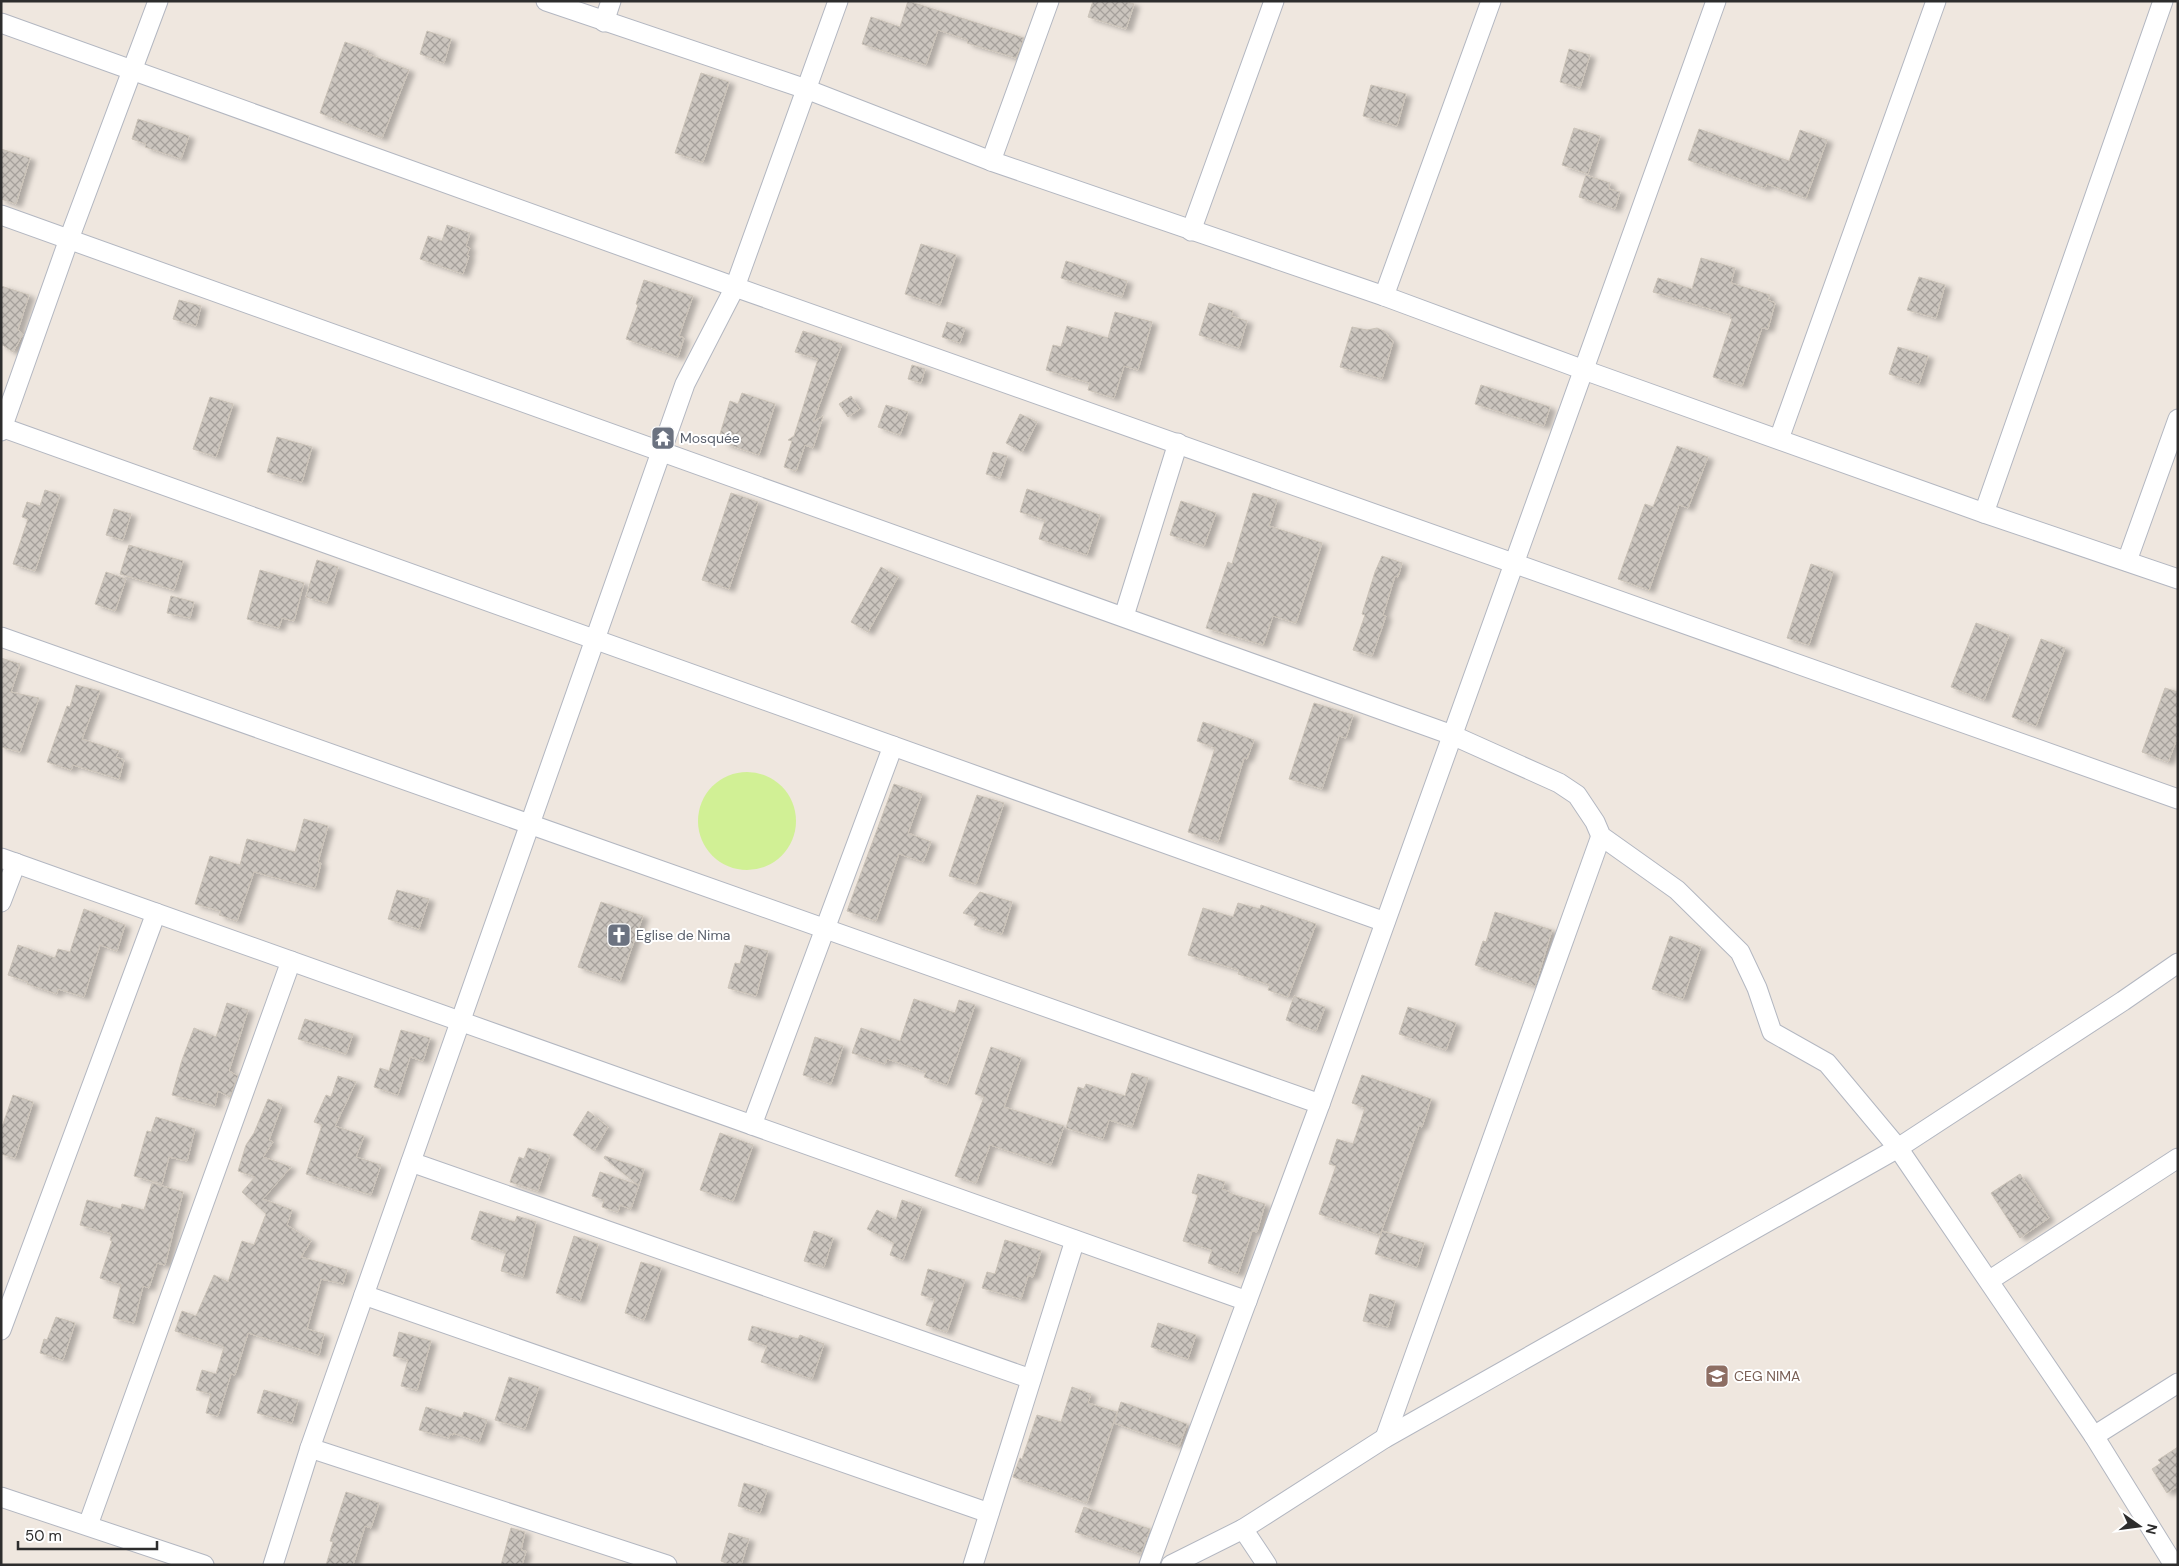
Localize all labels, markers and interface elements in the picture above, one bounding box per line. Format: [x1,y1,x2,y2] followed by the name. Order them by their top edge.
[650,425,676,451] temple icon: Mosquée
[680,429,740,447] place label: Mosquée
[606,922,632,948] church icon: Eglise de Nima
[636,926,731,944] place label: Eglise de Nima
[1704,1363,1730,1389] school or university icon: CEG NIMA
[1734,1367,1800,1385] place label: CEG NIMA
[2114,1501,2164,1551] north arrow
[18,1518,156,1550] scale bar
[2142,1522,2162,1536] text: N
[25,1526,62,1546] text: 50 m

